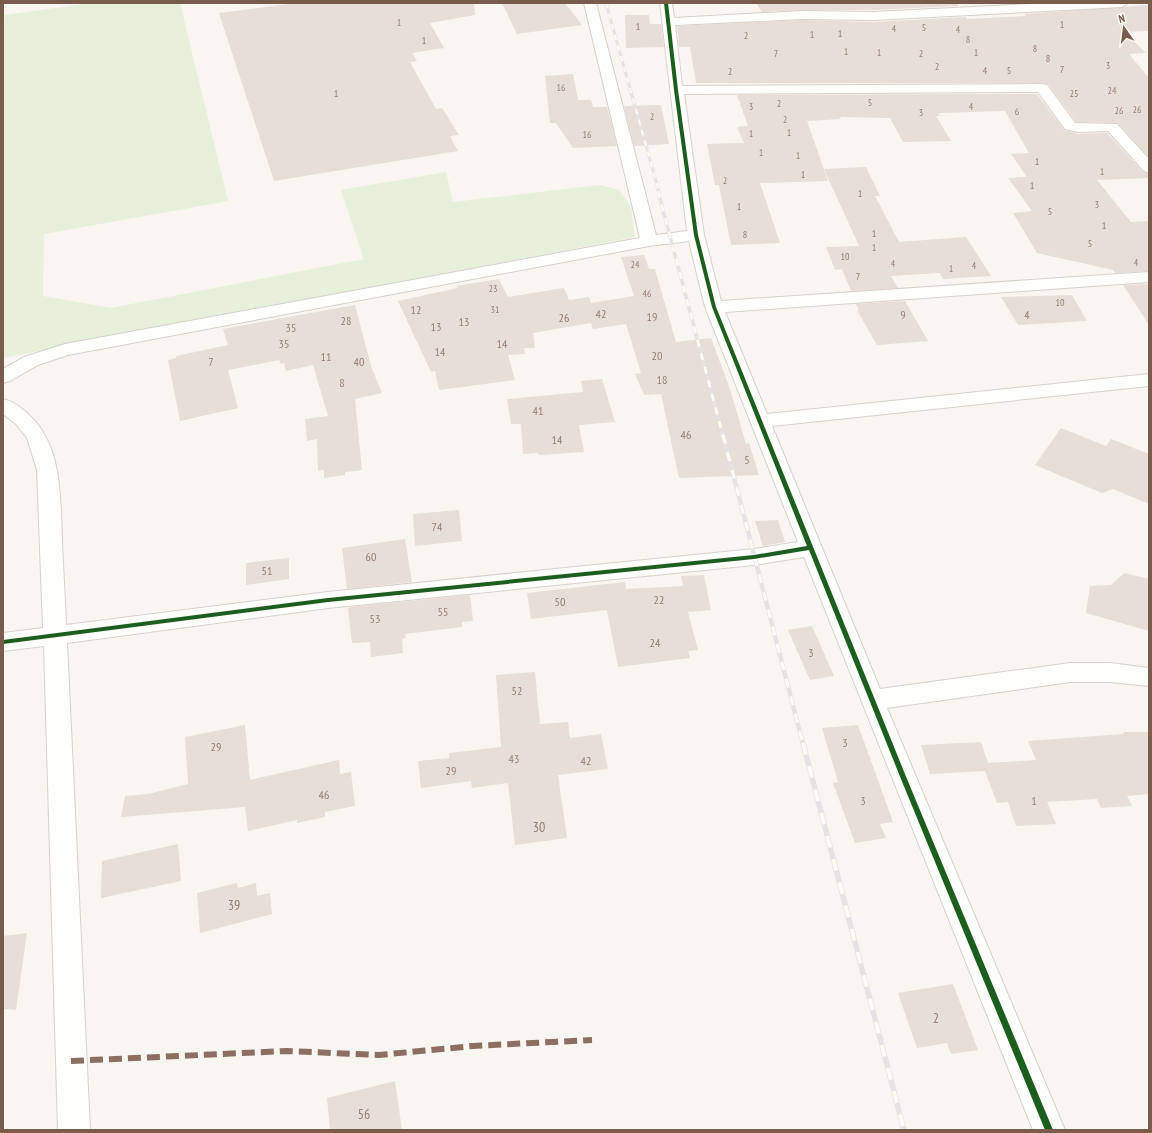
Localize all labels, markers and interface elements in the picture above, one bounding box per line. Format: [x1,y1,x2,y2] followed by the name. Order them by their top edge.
[1104,8,1144,48] north arrow
[1117,11,1126,26] text: N
[397,16,401,29] house number: 1
[1060,18,1064,31] house number: 1
[636,20,640,33] house number: 1
[922,21,926,34] house number: 5
[892,22,897,35] house number: 4
[956,23,961,36] house number: 4
[838,27,842,40] house number: 1
[810,28,814,41] house number: 1
[744,29,748,42] house number: 2
[966,33,970,46] house number: 8
[422,34,426,47] house number: 1
[1033,42,1037,55] house number: 8
[844,45,848,58] house number: 1
[877,46,881,59] house number: 1
[974,46,978,59] house number: 1
[774,47,778,60] house number: 7
[919,47,923,60] house number: 2
[1046,52,1050,65] house number: 8
[1106,59,1110,72] house number: 3
[935,60,939,73] house number: 2
[1060,63,1064,76] house number: 7
[983,64,988,77] house number: 4
[1007,64,1011,77] house number: 5
[728,65,732,78] house number: 2
[557,81,566,94] house number: 16
[1108,84,1117,97] house number: 24
[334,87,338,100] house number: 1
[1070,87,1079,100] house number: 25
[868,96,872,109] house number: 5
[777,97,781,110] house number: 2
[749,100,753,113] house number: 3
[969,100,974,113] house number: 4
[1133,103,1142,116] house number: 26
[1115,104,1124,117] house number: 26
[1015,105,1020,118] house number: 6
[919,106,923,119] house number: 3
[650,110,654,123] house number: 2
[783,113,787,126] house number: 2
[787,126,791,139] house number: 1
[749,127,753,140] house number: 1
[583,128,592,141] house number: 16
[759,146,763,159] house number: 1
[796,149,800,162] house number: 1
[1035,155,1039,168] house number: 1
[1100,165,1104,178] house number: 1
[801,168,805,181] house number: 1
[723,174,727,187] house number: 2
[1030,179,1034,192] house number: 1
[858,187,862,200] house number: 1
[1095,198,1099,211] house number: 3
[737,200,741,213] house number: 1
[1048,205,1052,218] house number: 5
[1102,219,1106,232] house number: 1
[872,227,876,240] house number: 1
[743,228,747,241] house number: 8
[1088,237,1092,250] house number: 5
[872,241,876,254] house number: 1
[841,250,850,263] house number: 10
[1134,256,1139,269] house number: 4
[891,257,896,270] house number: 4
[631,258,640,271] house number: 24
[972,259,977,272] house number: 4
[949,262,953,275] house number: 1
[856,270,860,283] house number: 7
[489,282,498,295] house number: 23
[643,287,652,300] house number: 46
[1056,296,1065,309] house number: 10
[411,302,421,317] house number: 12
[491,303,500,316] house number: 31
[596,306,606,321] house number: 42
[900,307,906,322] house number: 9
[1024,307,1030,322] house number: 4
[647,309,657,324] house number: 19
[559,310,569,325] house number: 26
[341,313,351,328] house number: 28
[459,314,469,329] house number: 13
[431,319,441,334] house number: 13
[286,320,296,335] house number: 35
[279,336,289,351] house number: 35
[497,336,508,351] house number: 14
[435,344,446,359] house number: 14
[652,348,662,363] house number: 20
[321,349,331,364] house number: 11
[208,354,214,369] house number: 7
[354,354,364,369] house number: 40
[657,372,667,387] house number: 18
[339,375,345,390] house number: 8
[533,403,543,418] house number: 41
[681,427,691,442] house number: 46
[552,432,563,447] house number: 14
[744,452,750,467] house number: 5
[432,519,443,534] house number: 74
[366,549,376,564] house number: 60
[262,563,272,578] house number: 51
[654,592,664,607] house number: 22
[555,594,565,609] house number: 50
[438,604,448,619] house number: 55
[370,611,380,626] house number: 53
[650,635,661,650] house number: 24
[808,645,814,660] house number: 3
[512,683,522,698] house number: 52
[842,735,848,750] house number: 3
[211,739,221,754] house number: 29
[509,751,519,766] house number: 43
[581,753,591,768] house number: 42
[446,763,456,778] house number: 29
[319,787,329,802] house number: 46
[860,793,866,808] house number: 3
[1031,793,1037,808] house number: 1
[533,818,545,836] house number: 30
[228,896,240,914] house number: 39
[933,1009,939,1027] house number: 2
[358,1105,370,1123] house number: 56

